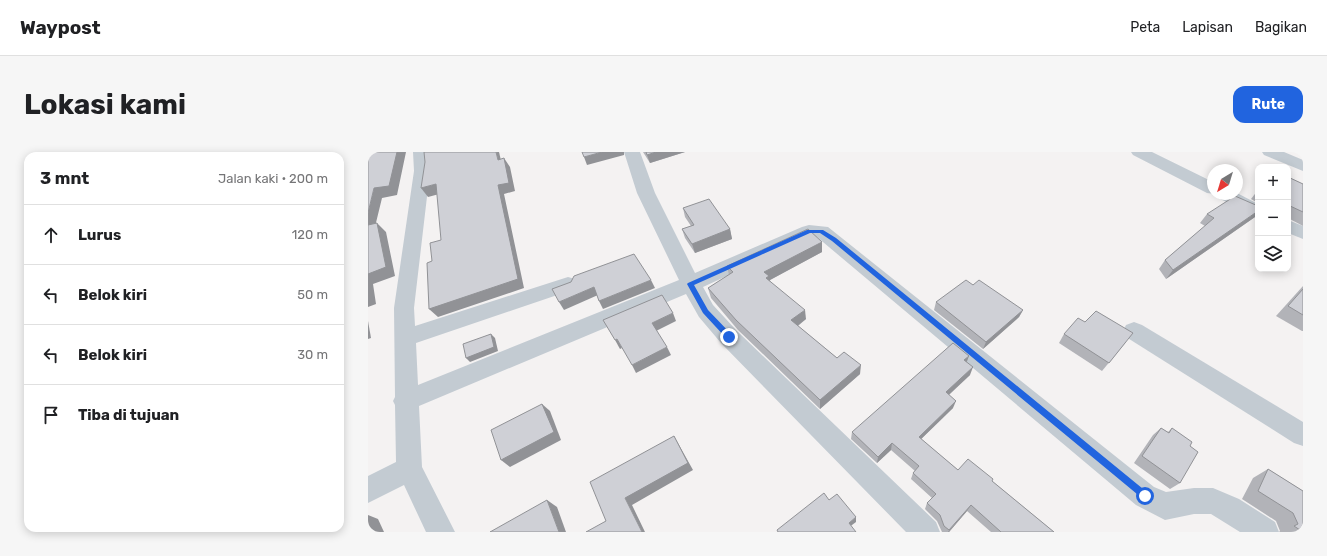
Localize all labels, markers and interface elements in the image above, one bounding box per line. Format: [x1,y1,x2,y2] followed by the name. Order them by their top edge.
[20,16,101,39] text: Waypost
[1130,19,1160,36] text: Peta
[1182,19,1233,36] text: Lapisan
[1255,19,1307,36] text: Bagikan
[1233,86,1303,123] button: Rute
[24,88,186,121] text: Lokasi kami
[1207,164,1243,200] north arrow
[1255,164,1291,272] map controls
[1255,164,1291,200] button: +
[40,168,89,188] text: 3 mnt
[218,171,328,186] text: Jalan kaki · 200 m
[1255,200,1291,236] button: −
[40,224,62,246] icon: ahead
[78,226,121,244] text: Lurus
[292,227,328,242] text: 120 m
[1255,236,1291,272] button: layers
[40,284,62,306] icon: left
[78,286,147,304] text: Belok kiri
[297,287,328,302] text: 50 m
[720,328,738,346] route end
[40,344,62,366] icon: left
[78,346,147,364] text: Belok kiri
[297,347,328,362] text: 30 m
[40,404,62,426] icon: arrive
[78,406,179,424] text: Tiba di tujuan
[1136,487,1154,505] route start

